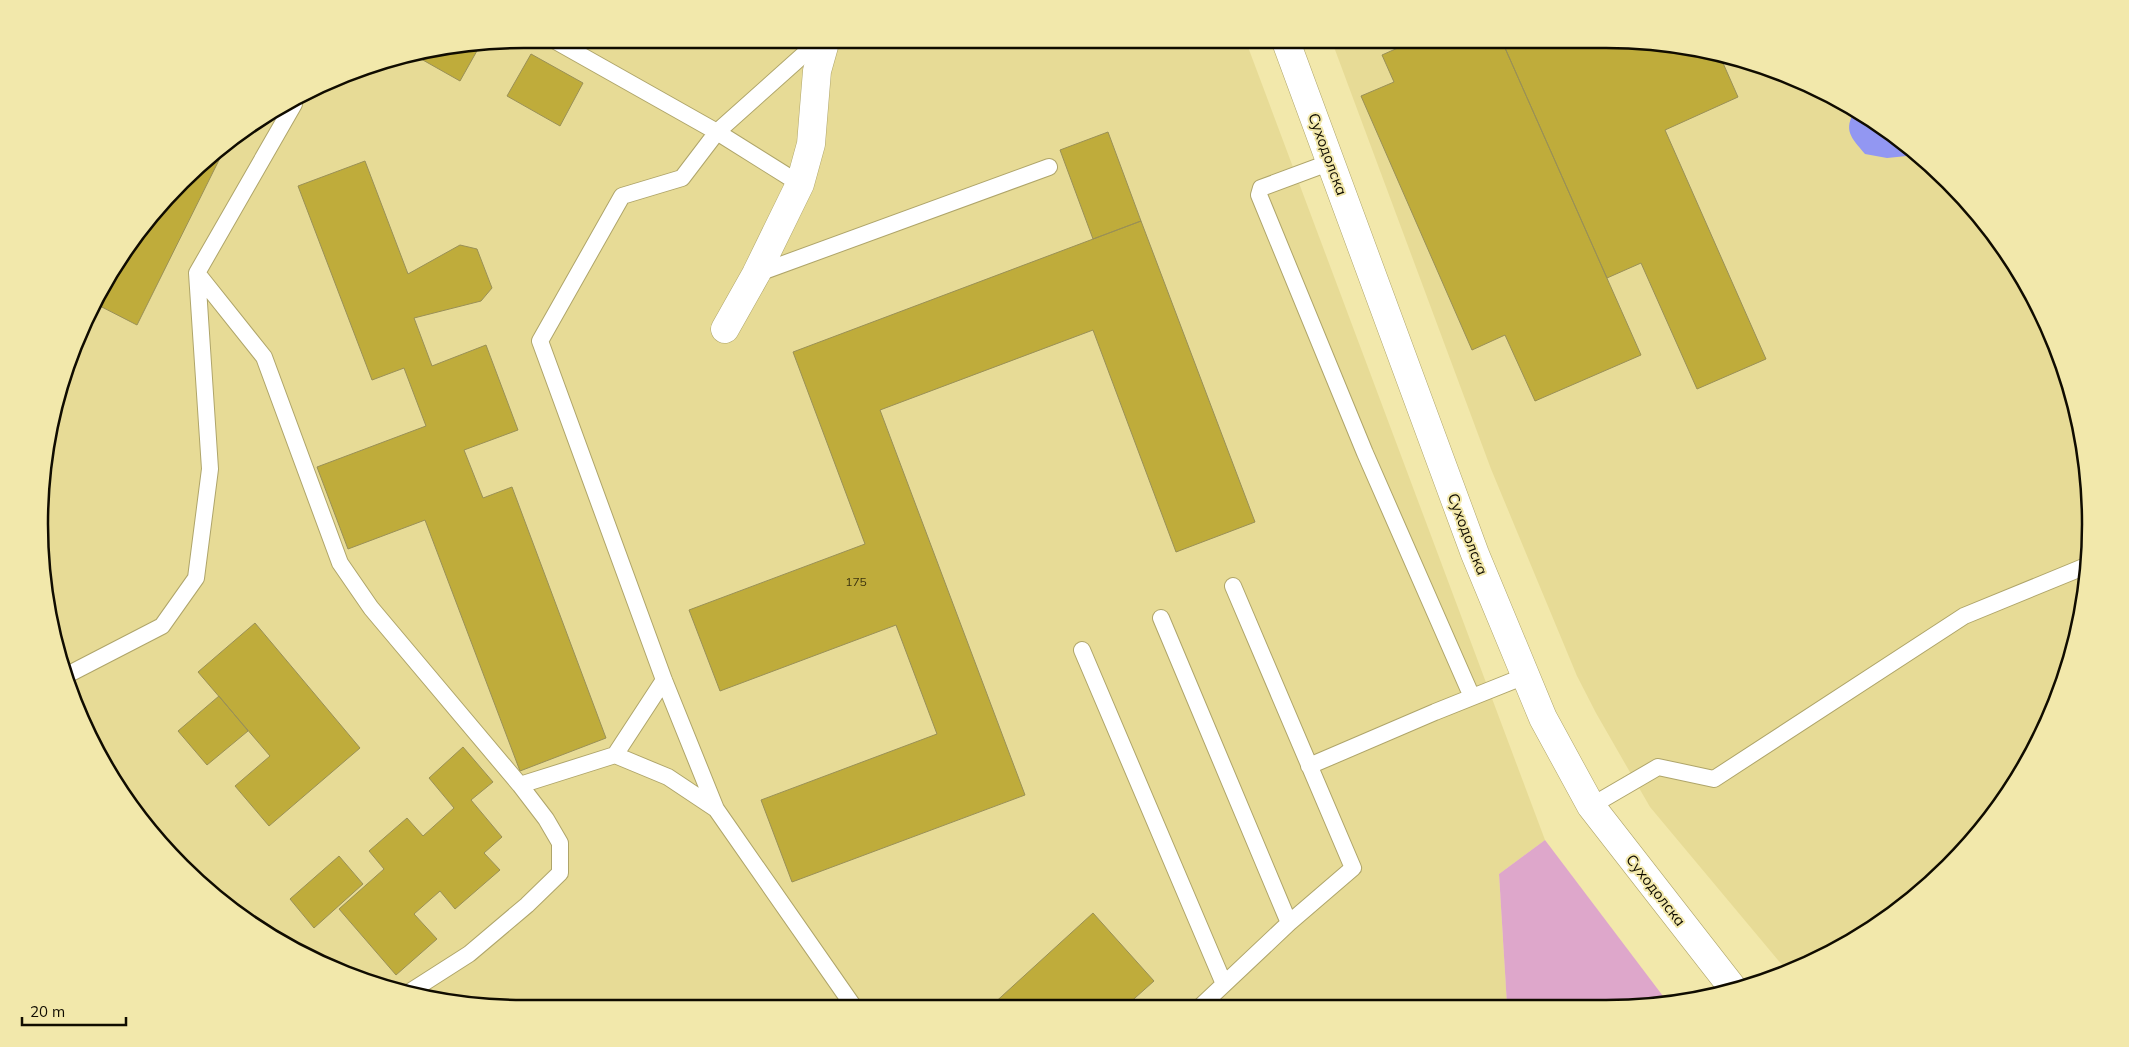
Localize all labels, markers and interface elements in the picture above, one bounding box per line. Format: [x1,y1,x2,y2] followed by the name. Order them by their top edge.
[1304,110,1352,198] street label: Суходолска
[1444,490,1492,578] street label: Суходолска
[845,574,867,589] house number: 175
[1622,850,1690,930] street label: Суходолска
[22,994,126,1026] scale bar
[30,1002,65,1021] text: 20 m

